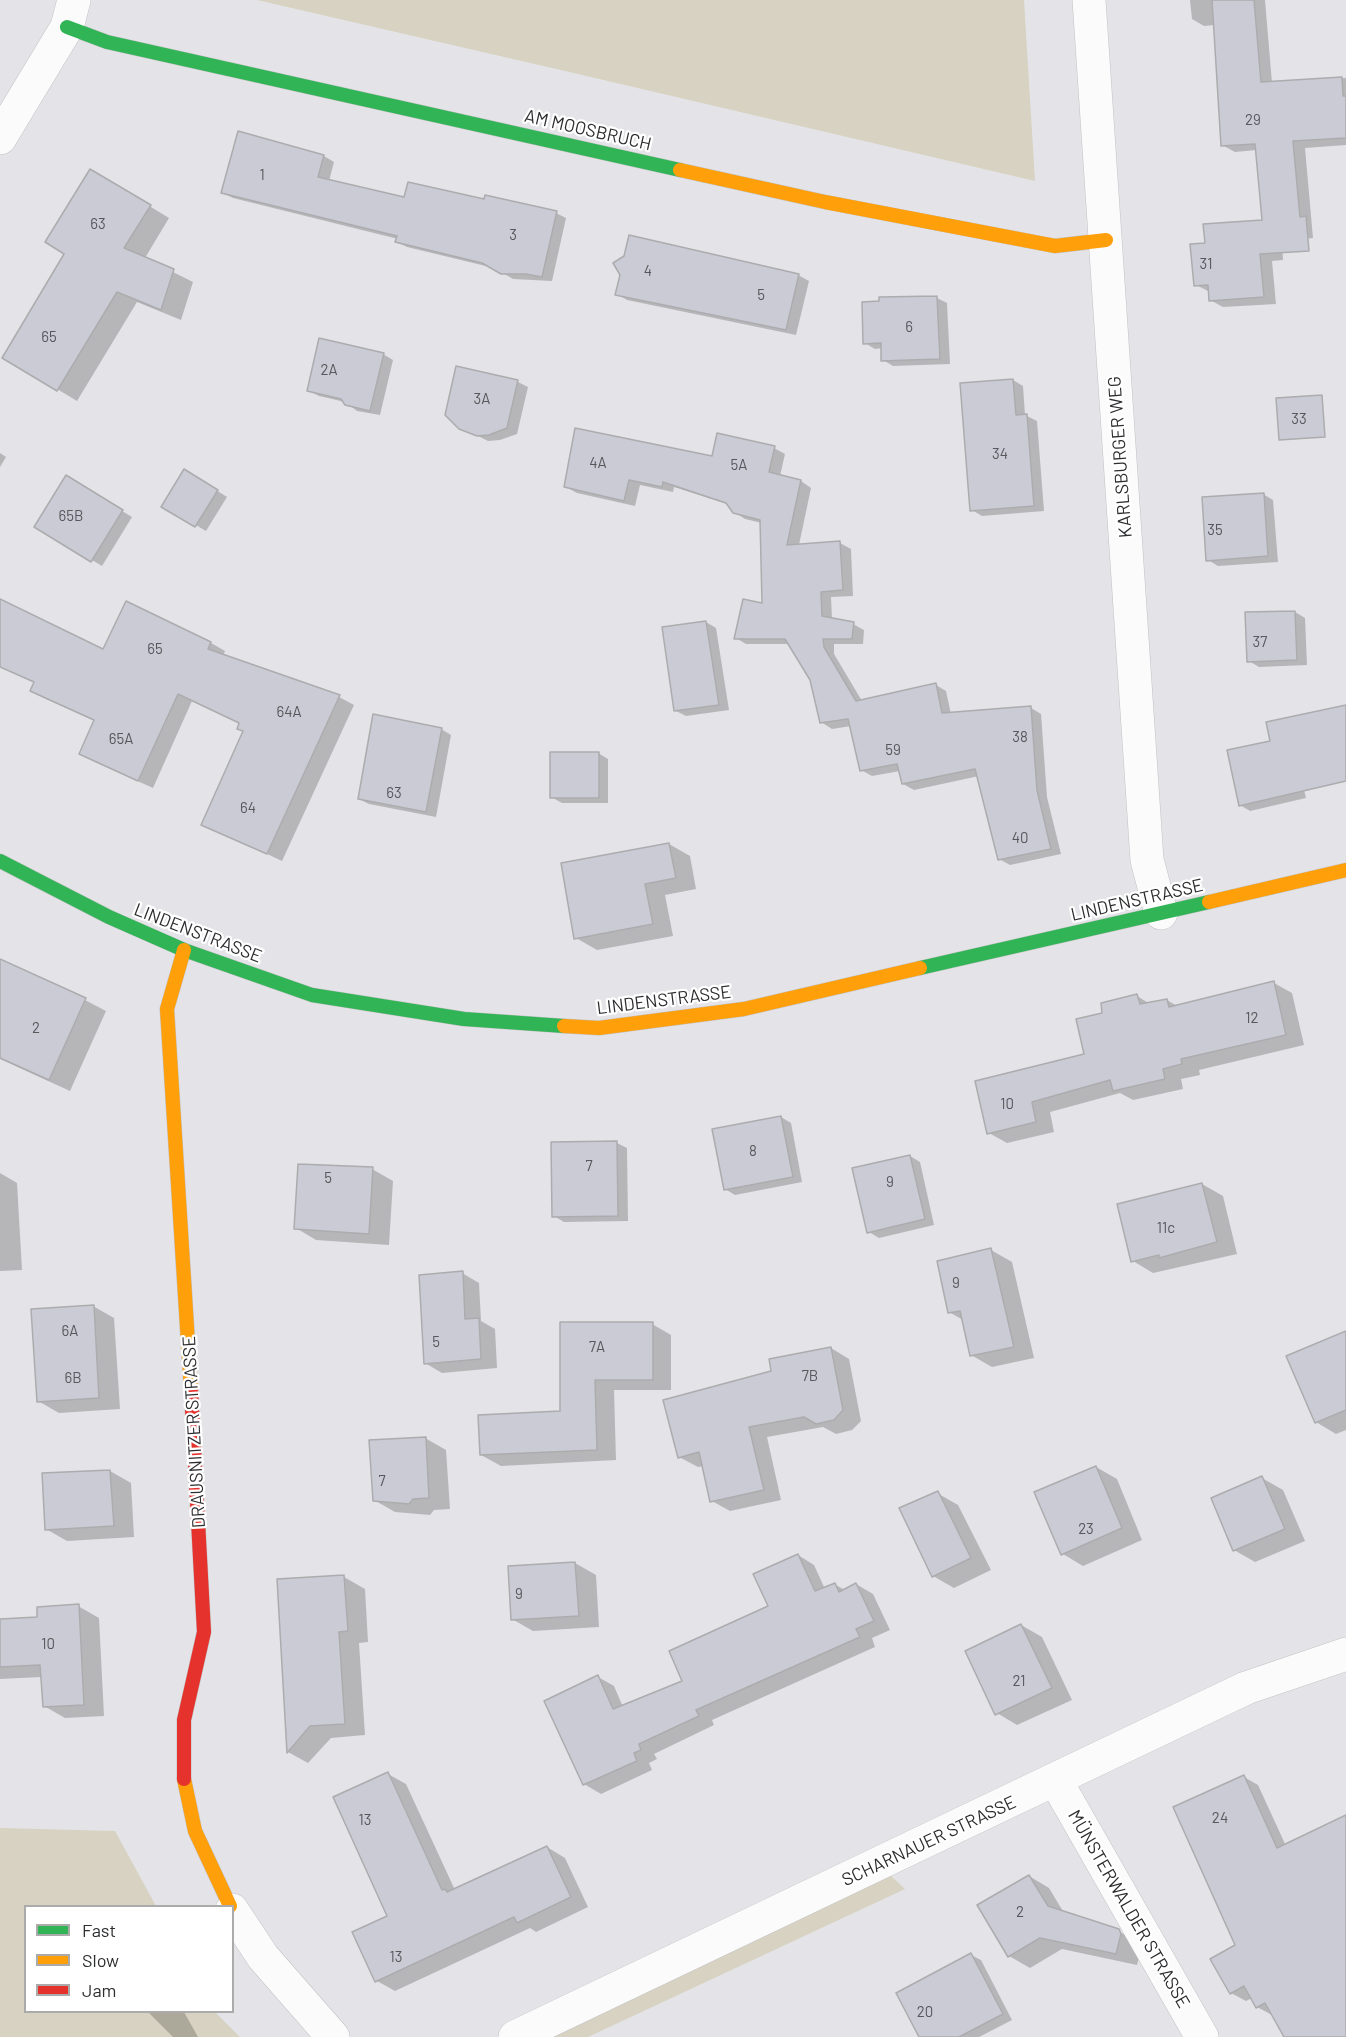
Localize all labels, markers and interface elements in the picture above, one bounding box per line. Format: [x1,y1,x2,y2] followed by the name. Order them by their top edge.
[522,105,654,155] street label: AM MOOSBRUCH
[1245,111,1261,129] house number: 29
[259,166,265,184] house number: 1
[90,215,106,233] house number: 63
[509,226,517,244] house number: 3
[1200,255,1212,273] house number: 31
[644,262,652,280] house number: 4
[757,286,765,304] house number: 5
[905,318,913,336] house number: 6
[41,328,57,346] house number: 65
[320,361,338,379] house number: 2A
[1104,375,1136,539] street label: KARLSBURGER WEG
[474,390,490,408] house number: 3A
[1291,410,1307,428] house number: 33
[992,445,1008,463] house number: 34
[589,454,607,472] house number: 4A
[731,456,747,474] house number: 5A
[59,507,83,525] house number: 65B
[1207,521,1223,539] house number: 35
[1253,633,1267,651] house number: 37
[147,640,163,658] house number: 65
[276,703,302,721] house number: 64A
[1012,728,1028,746] house number: 38
[109,730,133,748] house number: 65A
[885,741,901,759] house number: 59
[386,784,402,802] house number: 63
[240,799,256,817] house number: 64
[1012,829,1028,847] house number: 40
[1069,874,1205,926] street label: LINDENSTRASSE
[131,899,265,967] street label: LINDENSTRASSE
[596,981,732,1019] street label: LINDENSTRASSE
[1245,1009,1259,1027] house number: 12
[32,1019,40,1037] house number: 2
[1000,1095,1014,1113] house number: 10
[749,1142,757,1160] house number: 8
[585,1157,593,1175] house number: 7
[324,1169,332,1187] house number: 5
[886,1173,894,1191] house number: 9
[1157,1219,1175,1237] house number: 11c
[952,1274,960,1292] house number: 9
[62,1322,78,1340] house number: 6A
[432,1333,440,1351] house number: 5
[178,1335,210,1529] street label: DRAUSNITZER STRASSE
[589,1338,605,1356] house number: 7A
[802,1367,818,1385] house number: 7B
[64,1369,82,1387] house number: 6B
[378,1472,386,1490] house number: 7
[1078,1520,1094,1538] house number: 23
[515,1585,523,1603] house number: 9
[41,1635,55,1653] house number: 10
[1012,1672,1026,1690] house number: 21
[838,1791,1020,1891] street label: SCHARNAUER STRASSE
[1063,1806,1195,2012] street label: MÜNSTERWALDER STRASSE
[1212,1809,1228,1827] house number: 24
[359,1811,371,1829] house number: 13
[1016,1903,1024,1921] house number: 2
[24,1905,234,2013] legend
[82,1919,116,1941] text: Fast
[390,1948,402,1966] house number: 13
[82,1949,119,1971] text: Slow
[82,1979,116,2001] text: Jam
[917,2003,933,2021] house number: 20

